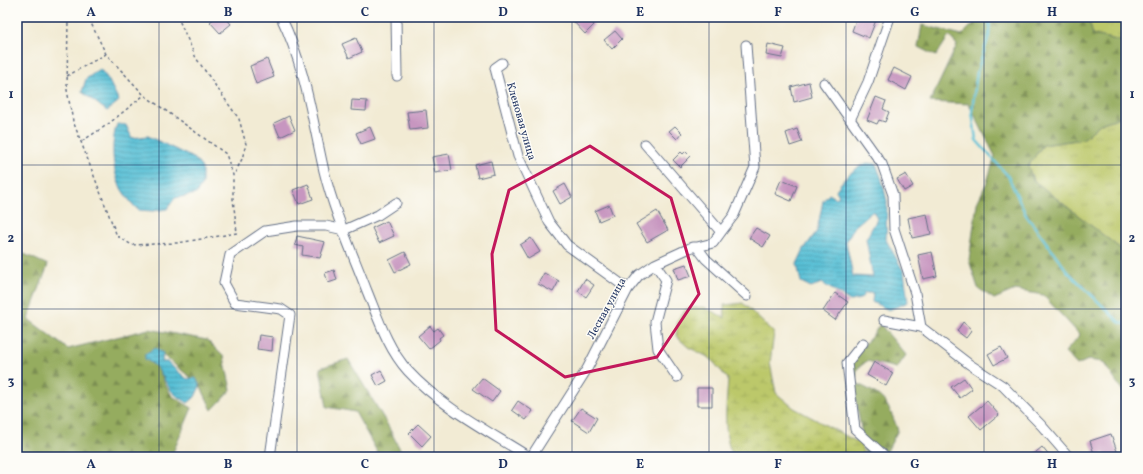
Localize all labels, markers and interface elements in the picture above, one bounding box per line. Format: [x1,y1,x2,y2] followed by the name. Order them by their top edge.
[86,4,96,22] text: A
[224,4,233,22] text: B
[361,4,369,22] text: C
[498,4,508,22] text: D
[636,4,644,22] text: E
[774,4,782,22] text: F
[910,4,920,22] text: G
[1047,4,1057,22] text: H
[502,81,539,163] street label: Кленовая улица
[8,86,14,104] text: 1
[1129,86,1135,104] text: 1
[8,230,15,248] text: 2
[1129,230,1136,248] text: 2
[584,275,631,342] street label: Лесная улица
[8,373,15,391] text: 3
[1129,373,1136,391] text: 3
[86,456,96,474] text: A
[224,456,233,474] text: B
[361,456,369,474] text: C
[498,456,508,474] text: D
[636,456,644,474] text: E
[774,456,782,474] text: F
[910,456,920,474] text: G
[1047,456,1057,474] text: H

